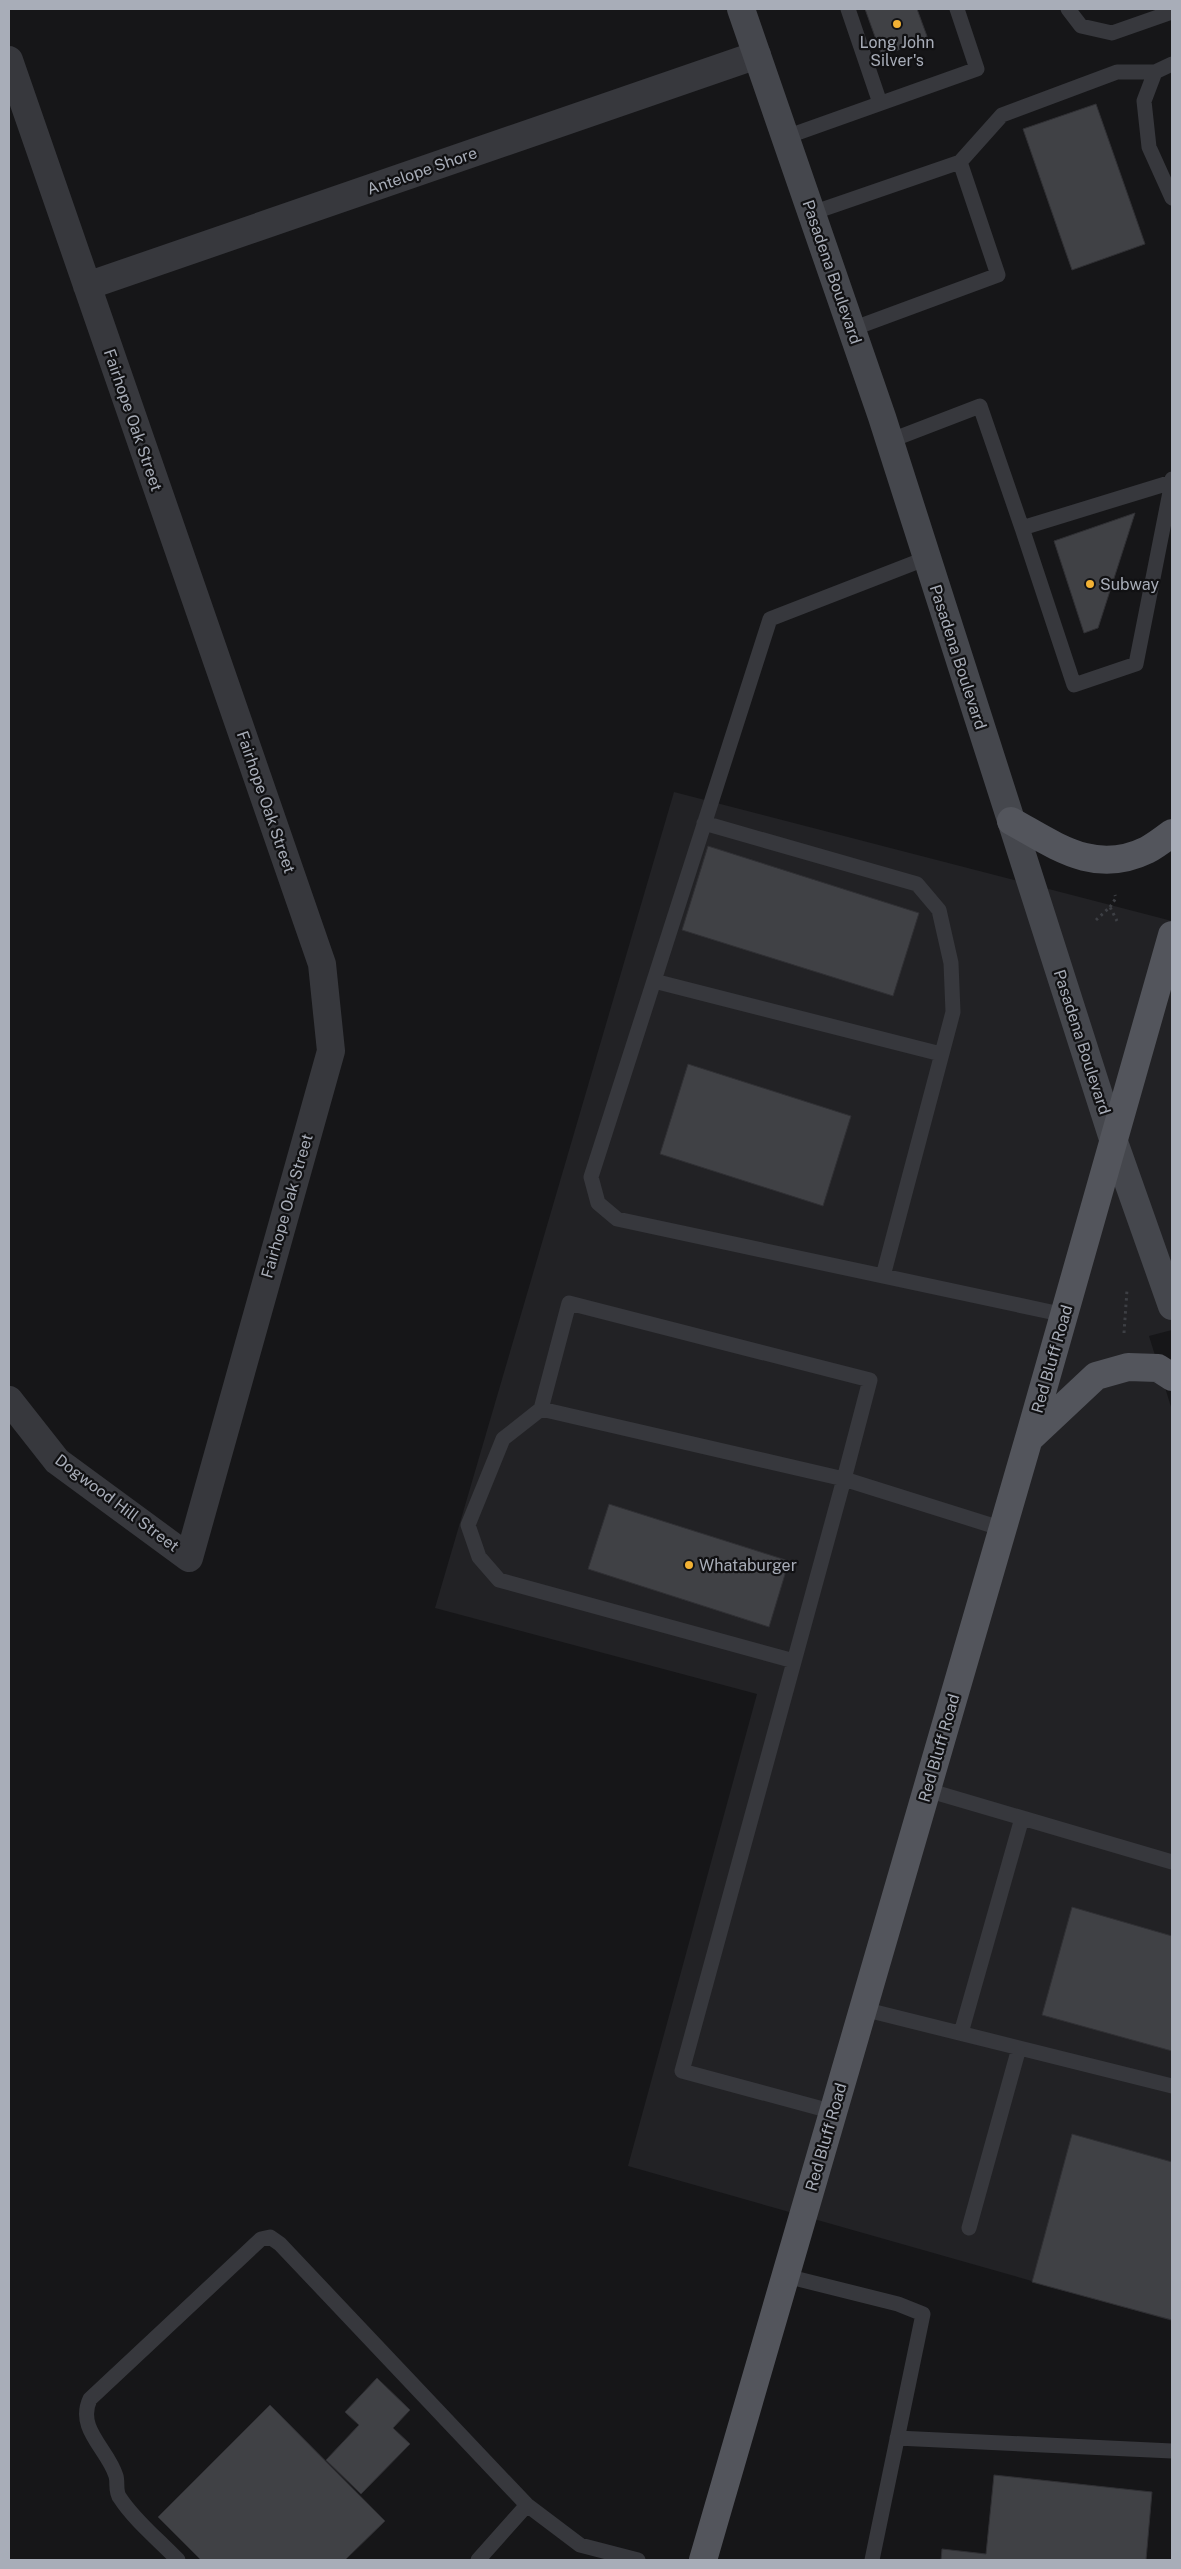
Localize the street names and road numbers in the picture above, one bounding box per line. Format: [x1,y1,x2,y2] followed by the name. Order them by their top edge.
[364,143,480,199] street label: Antelope Shore
[798,197,866,347] street label: Pasadena Boulevard
[100,346,166,494] street label: Fairhope Oak Street
[926,582,990,732] street label: Pasadena Boulevard
[233,728,299,876] street label: Fairhope Oak Street
[1050,967,1114,1117] street label: Pasadena Boulevard
[257,1132,317,1280] street label: Fairhope Oak Street
[1027,1303,1077,1415] street label: Red Bluff Road
[51,1450,183,1556] street label: Dogwood Hill Street
[914,1692,964,1804] street label: Red Bluff Road
[801,2081,851,2193] street label: Red Bluff Road

